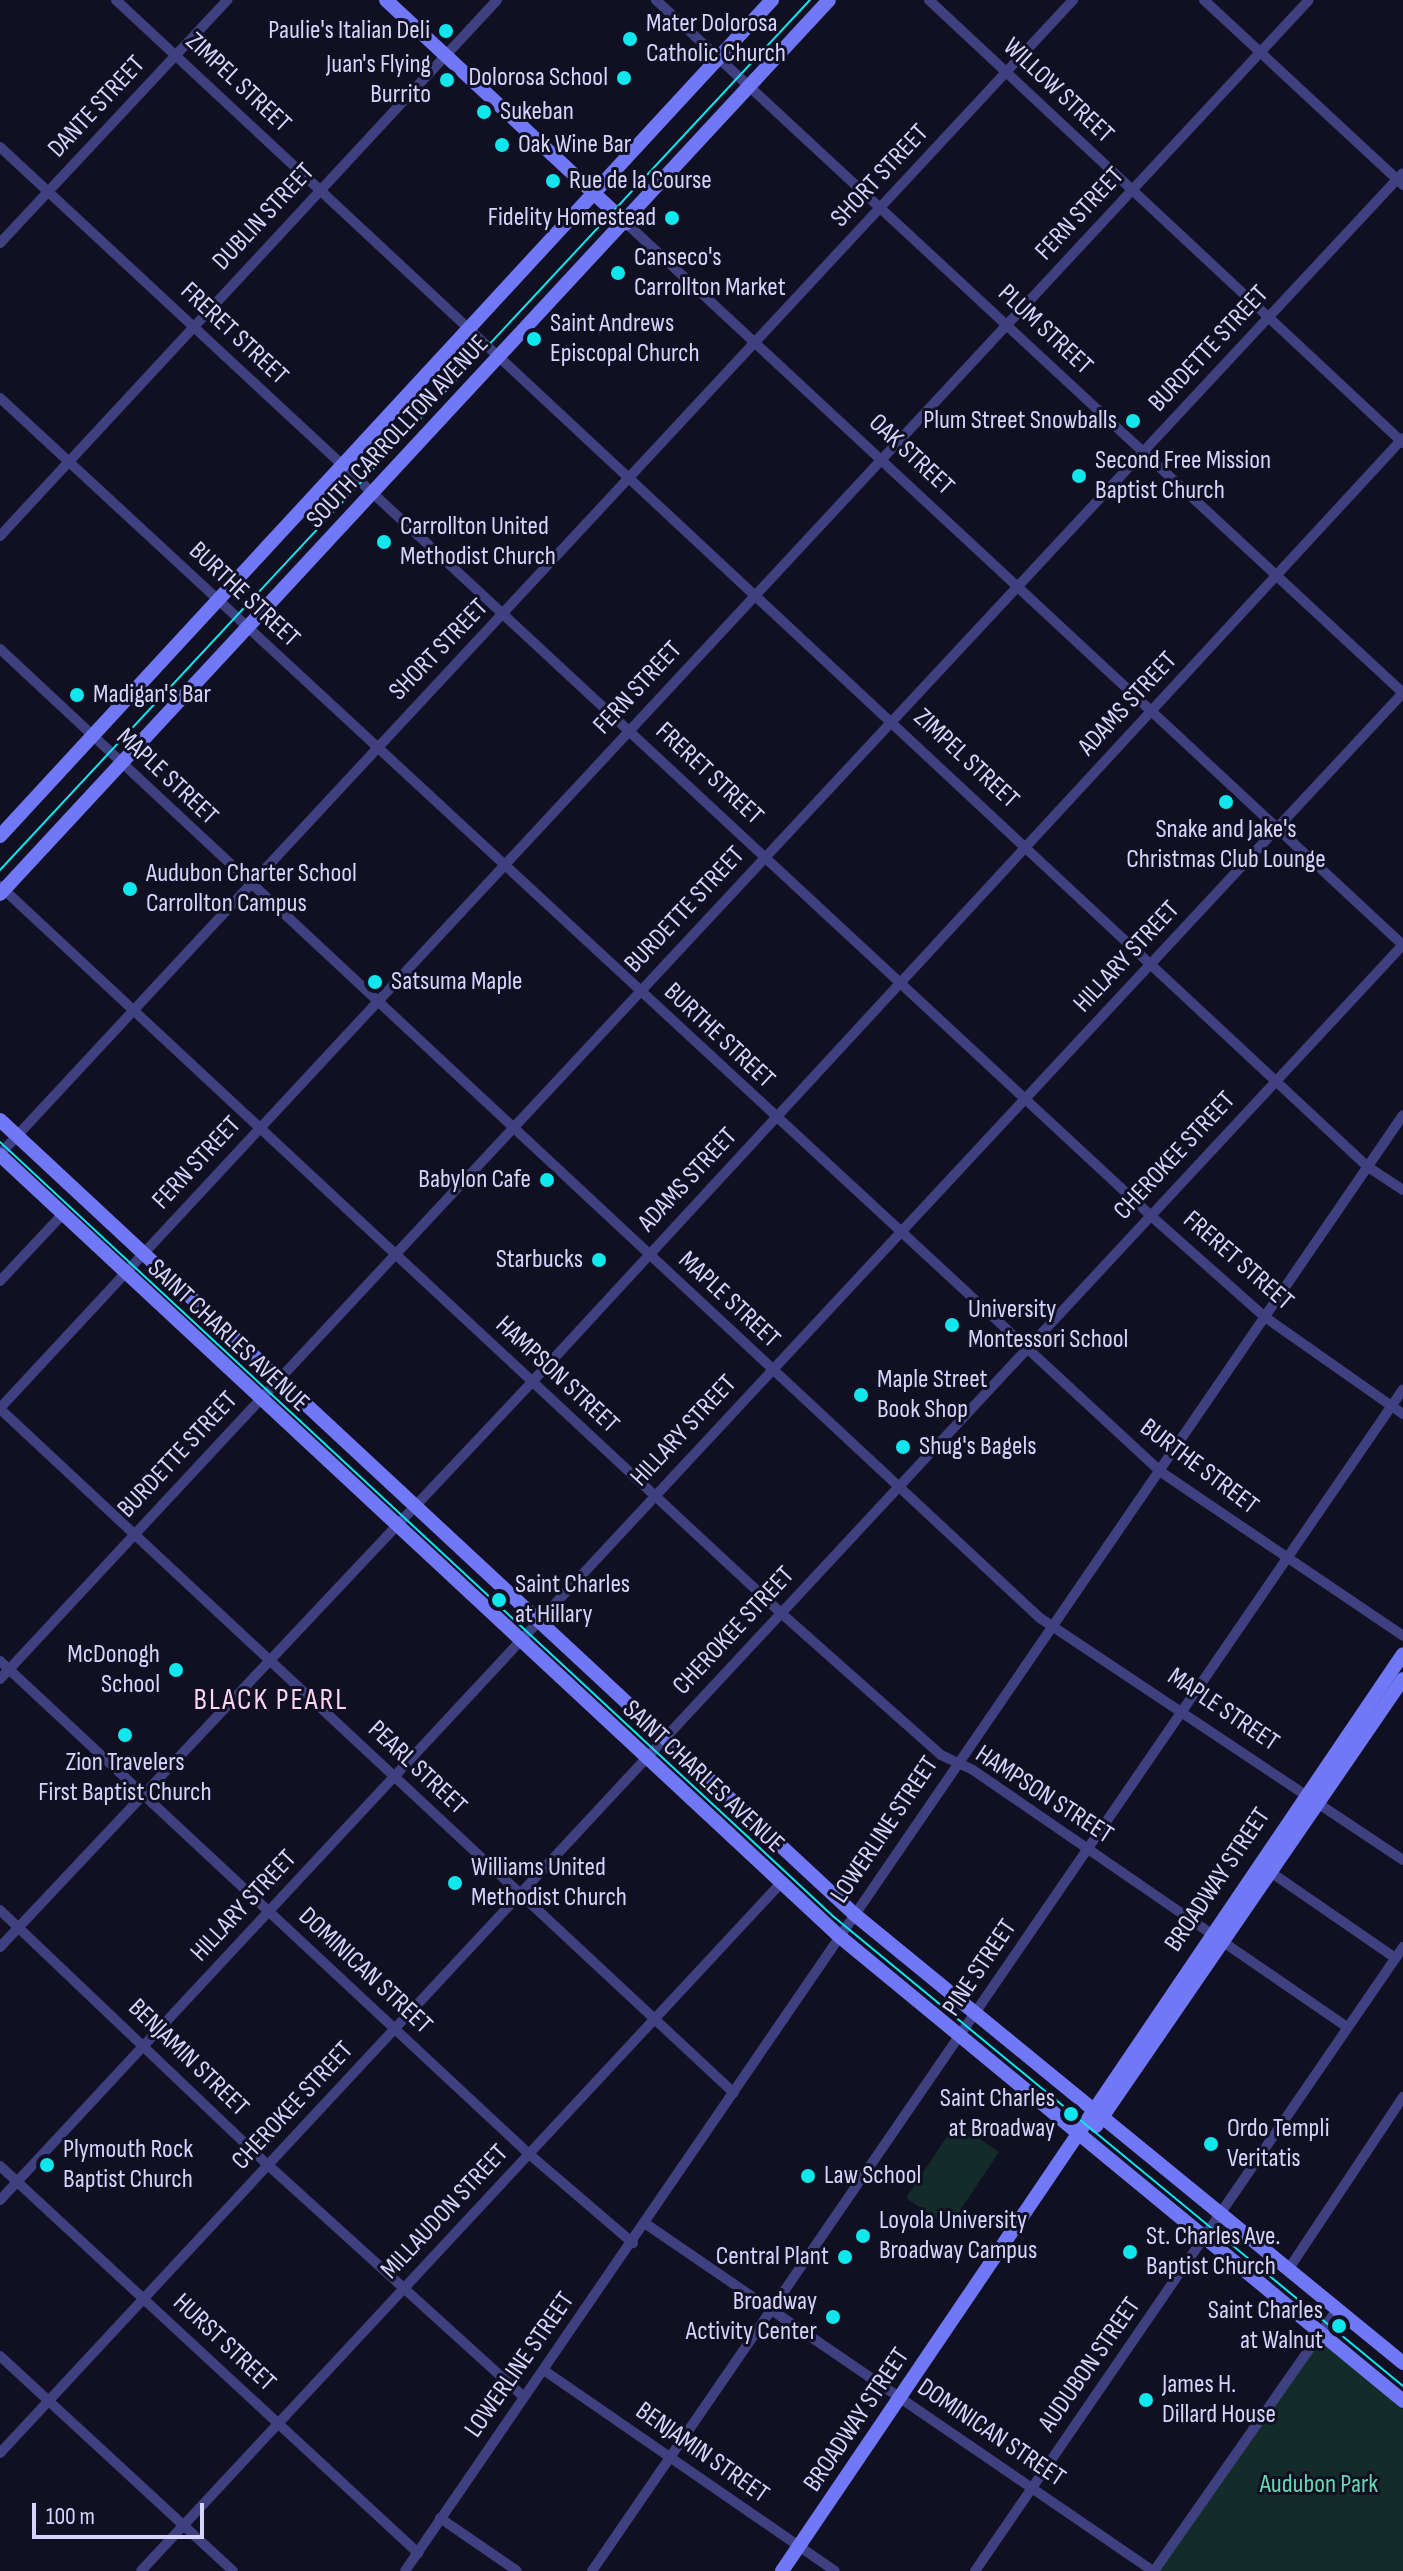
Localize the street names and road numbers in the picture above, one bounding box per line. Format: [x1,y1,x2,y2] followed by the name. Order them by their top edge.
[179,26,297,140] street label: ZIMPEL STREET
[996,32,1120,150] street label: WILLOW STREET
[42,50,152,164] street label: DANTE STREET
[825,118,935,234] street label: SHORT STREET
[207,157,321,277] street label: DUBLIN STREET
[1029,161,1131,267] street label: FERN STREET
[174,276,294,392] street label: FRERET STREET
[991,278,1099,382] street label: PLUM STREET
[1143,279,1275,419] street label: BURDETTE STREET
[300,329,496,535] street label: SOUTH CARROLLTON AVENUE
[862,408,960,502] street label: OAK STREET
[182,536,306,654] street label: BURTHE STREET
[383,593,495,707] street label: SHORT STREET
[587,635,689,741] street label: FERN STREET
[1072,645,1184,763] street label: ADAMS STREET
[907,702,1025,816] street label: ZIMPEL STREET
[649,716,769,832] street label: FRERET STREET
[110,722,224,832] street label: MAPLE STREET
[619,840,751,980] street label: BURDETTE STREET
[1067,895,1187,1019] street label: HILLARY STREET
[657,977,781,1095] street label: BURTHE STREET
[1108,1085,1242,1227] street label: CHEROKEE STREET
[146,1110,248,1216] street label: FERN STREET
[632,1121,744,1239] street label: ADAMS STREET
[1176,1205,1300,1317] street label: FRERET STREET
[672,1245,786,1355] street label: MAPLE STREET
[141,1253,315,1419] street label: SAINT CHARLES AVENUE
[489,1310,625,1440] street label: HAMPSON STREET
[624,1369,744,1493] street label: HILLARY STREET
[112,1385,244,1525] street label: BURDETTE STREET
[1134,1412,1264,1522] street label: BURTHE STREET
[667,1560,801,1702] street label: CHEROKEE STREET
[1161,1661,1285,1759] street label: MAPLE STREET
[616,1694,790,1860] street label: SAINT CHARLES AVENUE
[361,1714,473,1822] street label: PEARL STREET
[969,1739,1119,1851] street label: HAMPSON STREET
[825,1751,945,1909] street label: LOWERLINE STREET
[1158,1802,1278,1958] street label: BROADWAY STREET
[184,1844,304,1968] street label: HILLARY STREET
[292,1901,438,2041] street label: DOMINICAN STREET
[936,1914,1024,2022] street label: PINE STREET
[121,1993,255,2123] street label: BENJAMIN STREET
[226,2035,360,2177] street label: CHEROKEE STREET
[375,2138,515,2286] street label: MILLAUDON STREET
[458,2286,582,2444] street label: LOWERLINE STREET
[166,2288,282,2398] street label: HURST STREET
[1032,2292,1148,2438] street label: AUDUBON STREET
[797,2342,917,2498] street label: BROADWAY STREET
[911,2372,1071,2494] street label: DOMINICAN STREET
[629,2396,775,2510] street label: BENJAMIN STREET

